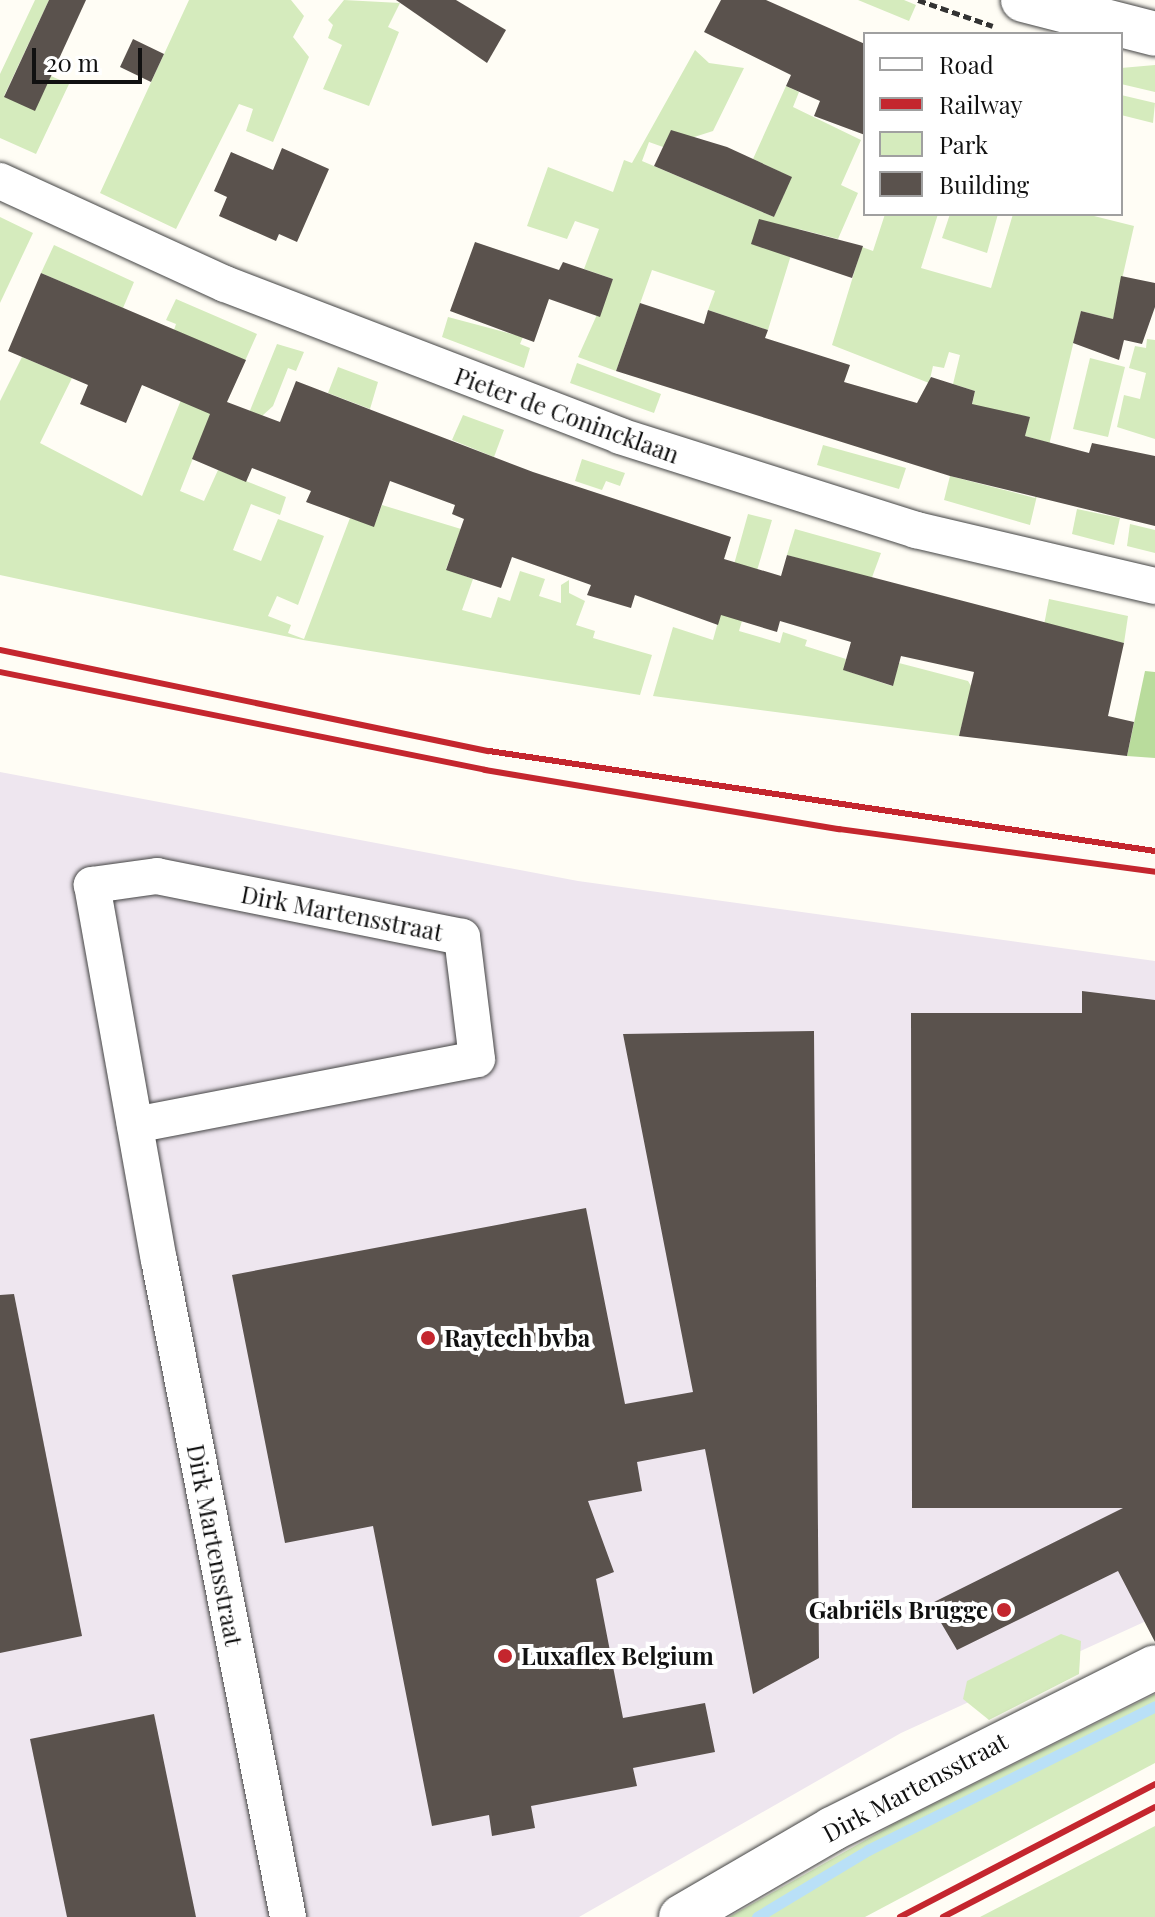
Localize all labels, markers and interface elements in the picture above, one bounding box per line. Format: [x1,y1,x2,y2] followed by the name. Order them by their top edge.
[36,32,146,82] scale bar
[863,32,1123,216] legend
[46,46,99,78] text: 20 m
[939,48,994,80] text: Road
[939,88,1023,120] text: Railway
[939,128,988,160] text: Park
[939,168,1029,200] text: Building
[451,361,683,469] street label: Pieter de Conincklaan
[239,879,445,947] street label: Dirk Martensstraat
[444,1324,590,1352] place label: Raytech bvba
[419,1329,437,1347] marker: Raytech bvba
[181,1442,249,1648] street label: Dirk Martensstraat
[809,1596,988,1624] place label: Gabriëls Brugge
[995,1601,1013,1619] marker: Gabriëls Brugge
[521,1642,714,1670] place label: Luxaflex Belgium
[496,1647,514,1665] marker: Luxaflex Belgium
[818,1726,1012,1848] street label: Dirk Martensstraat

